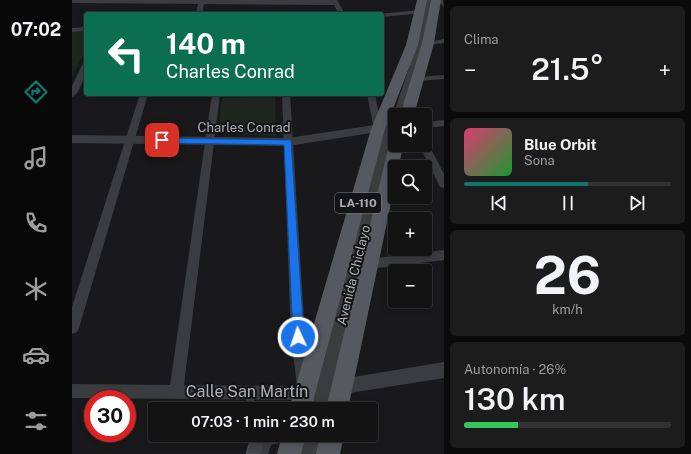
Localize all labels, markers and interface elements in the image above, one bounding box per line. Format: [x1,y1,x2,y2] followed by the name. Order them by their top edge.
[11,19,61,40] text: 07:02
[166,27,246,60] text: 140 m
[100,28,152,80] icon: left
[464,32,499,47] text: Clima
[531,51,604,87] text: 21.5°
[464,57,476,83] text: −
[659,57,671,83] text: +
[166,61,295,82] text: Charles Conrad
[22,78,50,106] icon: directions
[388,108,432,308] map controls
[388,108,432,152] button: sound
[198,120,290,135] street label: Charles Conrad
[145,123,179,157] pin
[151,129,173,151] icon: arrive
[524,136,597,153] text: Blue Orbit
[22,144,50,172] icon: music
[524,153,555,168] text: Sona
[388,160,432,204] button: search
[488,192,510,214] icon: previous
[557,192,579,214] icon: pause
[626,192,648,214] icon: next
[335,193,381,213] road number: LA-110
[22,209,50,237] icon: phone
[388,212,432,256] button: +
[334,223,373,327] street label: Avenida Chiclayo
[534,245,601,306] text: 26
[388,264,432,308] button: −
[22,275,50,303] icon: climate
[552,302,583,317] text: km/h
[277,316,319,358] position arrow
[22,341,50,369] icon: car
[464,362,566,377] text: Autonomía · 26%
[464,381,565,417] text: 130 km
[186,382,308,401] street label: Calle San Martín
[84,390,136,442] speed limit sign: 30
[22,407,50,435] icon: filters
[191,413,335,430] text: 07:03 · 1 min · 230 m

